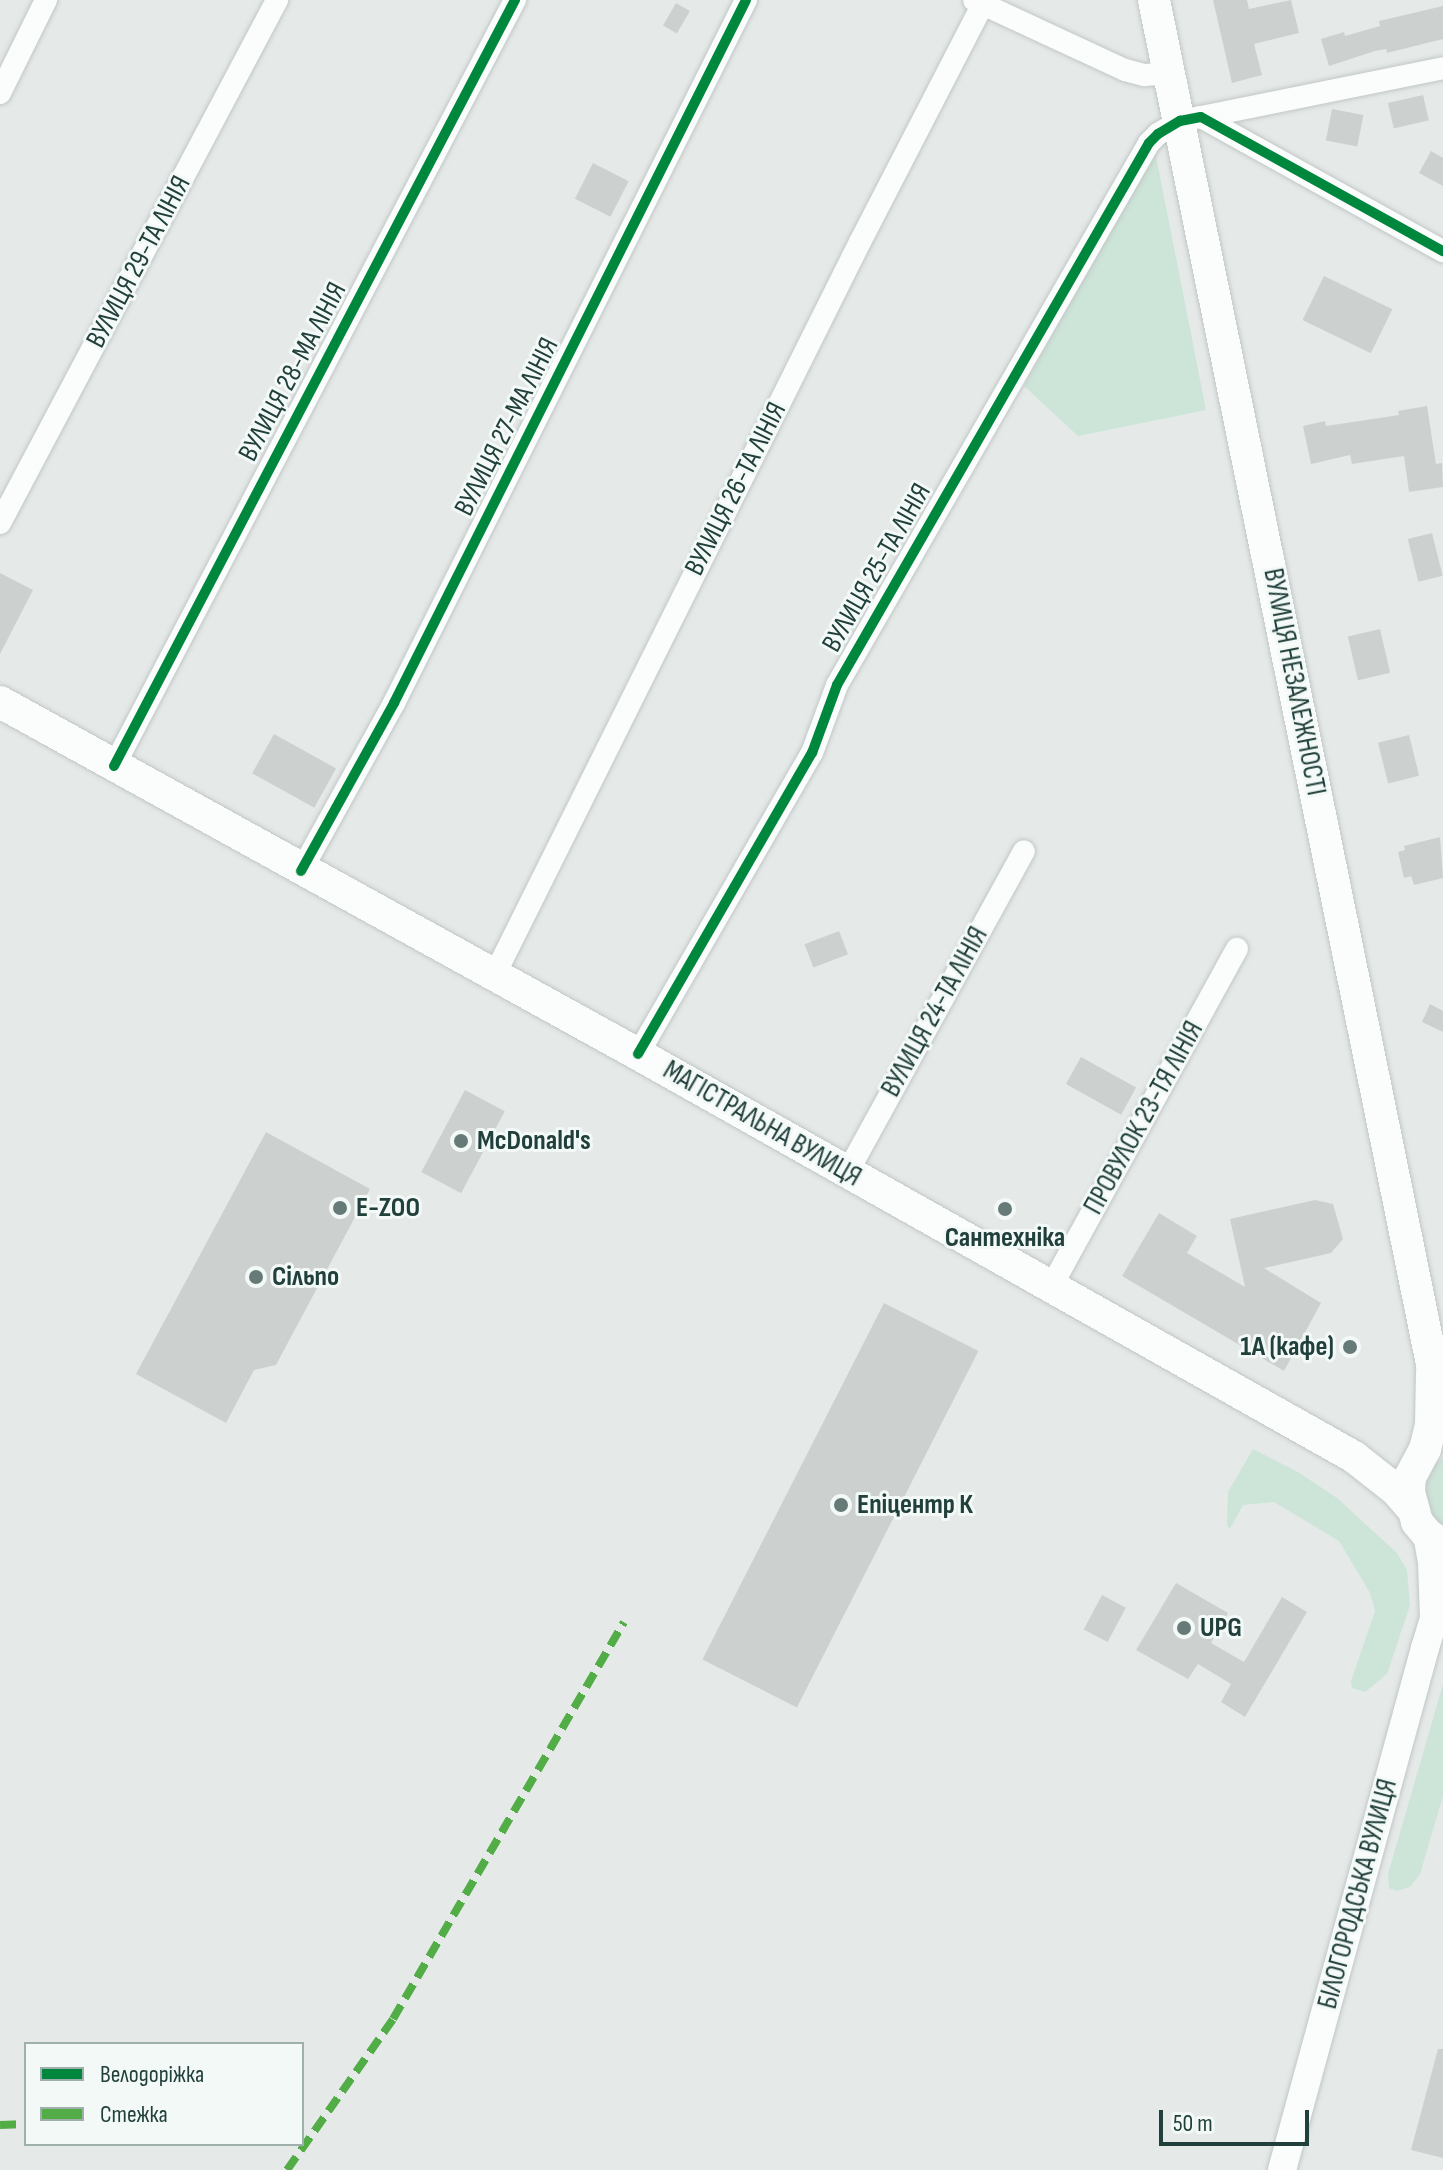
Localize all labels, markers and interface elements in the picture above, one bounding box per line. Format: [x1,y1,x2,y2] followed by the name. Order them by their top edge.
[80,170,198,354] street label: ВУЛИЦЯ 29-ТА ЛІНІЯ
[232,277,354,467] street label: ВУЛИЦЯ 28-МА ЛІНІЯ
[448,332,566,522] street label: ВУЛИЦЯ 27-МА ЛІНІЯ
[678,397,794,581] street label: ВУЛИЦЯ 26-ТА ЛІНІЯ
[815,478,939,658] street label: ВУЛИЦЯ 25-ТА ЛІНІЯ
[1255,566,1333,798] street label: ВУЛИЦЯ НЕЗАЛЕЖНОСТІ
[874,921,996,1103] street label: ВУЛИЦЯ 24-ТА ЛІНІЯ
[1077,1016,1211,1220] street label: ПРОВУЛОК 23-ТЯ ЛІНІЯ
[657,1054,867,1194] street label: МАГІСТРАЛЬНА ВУЛИЦЯ
[477,1124,591,1158] place label: McDonald's
[452,1132,470,1150] marker: McDonald's
[356,1191,420,1225] place label: E-ZOO
[331,1199,349,1217] marker: E-ZOO
[996,1200,1014,1218] marker: Сантехніка
[945,1221,1065,1255] place label: Сантехніка
[272,1260,339,1294] place label: Сільпо
[247,1268,265,1286] marker: Сільпо
[1240,1330,1334,1364] place label: 1А (кафе)
[1341,1338,1359,1356] marker: 1А (кафе)
[857,1488,973,1522] place label: Епіцентр К
[832,1496,850,1514] marker: Епіцентр К
[1200,1611,1242,1645] place label: UPG
[1175,1619,1193,1637] marker: UPG
[1311,1775,1405,2013] street label: БІЛОГОРОДСЬКА ВУЛИЦЯ
[24,2042,304,2146] legend
[100,2060,204,2089] text: Велодоріжка
[1163,2094,1313,2144] scale bar
[100,2100,168,2129] text: Стежка
[1173,2109,1213,2138] text: 50 m

